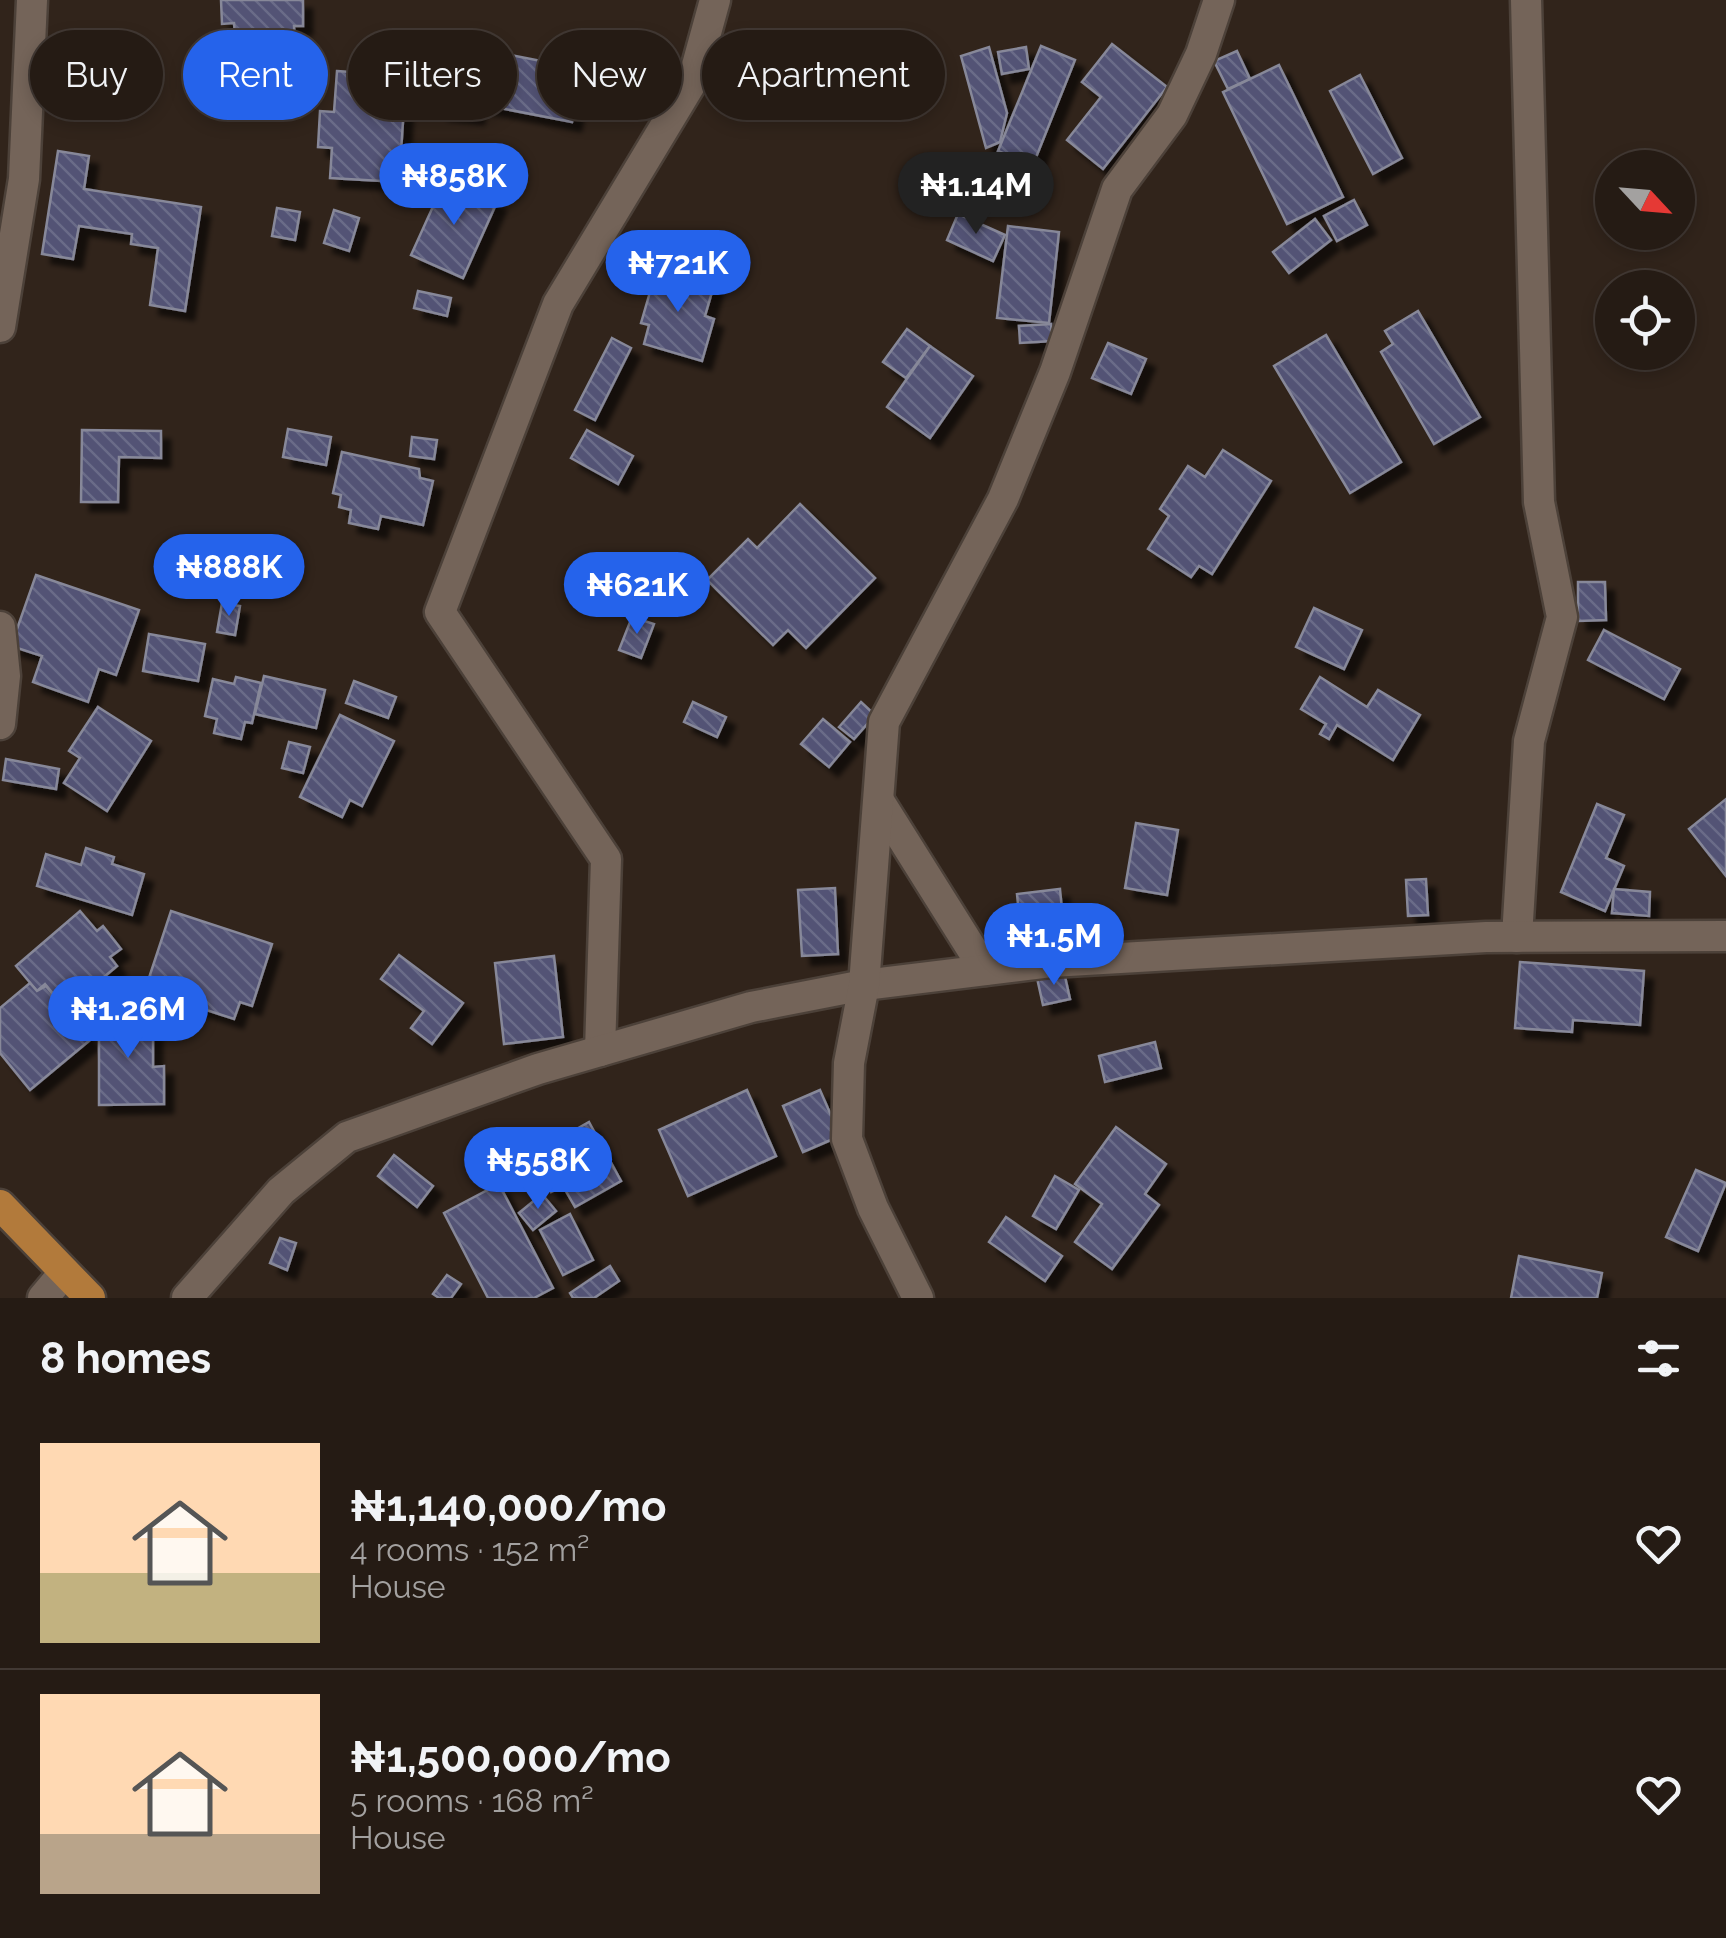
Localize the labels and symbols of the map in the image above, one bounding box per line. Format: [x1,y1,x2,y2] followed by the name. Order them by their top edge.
[384,143,524,228] pin: ₦858K
[1595,150,1695,250] north arrow
[895,152,1057,237] pin: ₦1.14M
[608,230,748,315] pin: ₦721K
[159,534,299,619] pin: ₦888K
[567,552,707,637] pin: ₦621K
[984,903,1124,988] pin: ₦1.5M
[47,976,209,1061] pin: ₦1.26M
[468,1127,608,1212] pin: ₦558K

